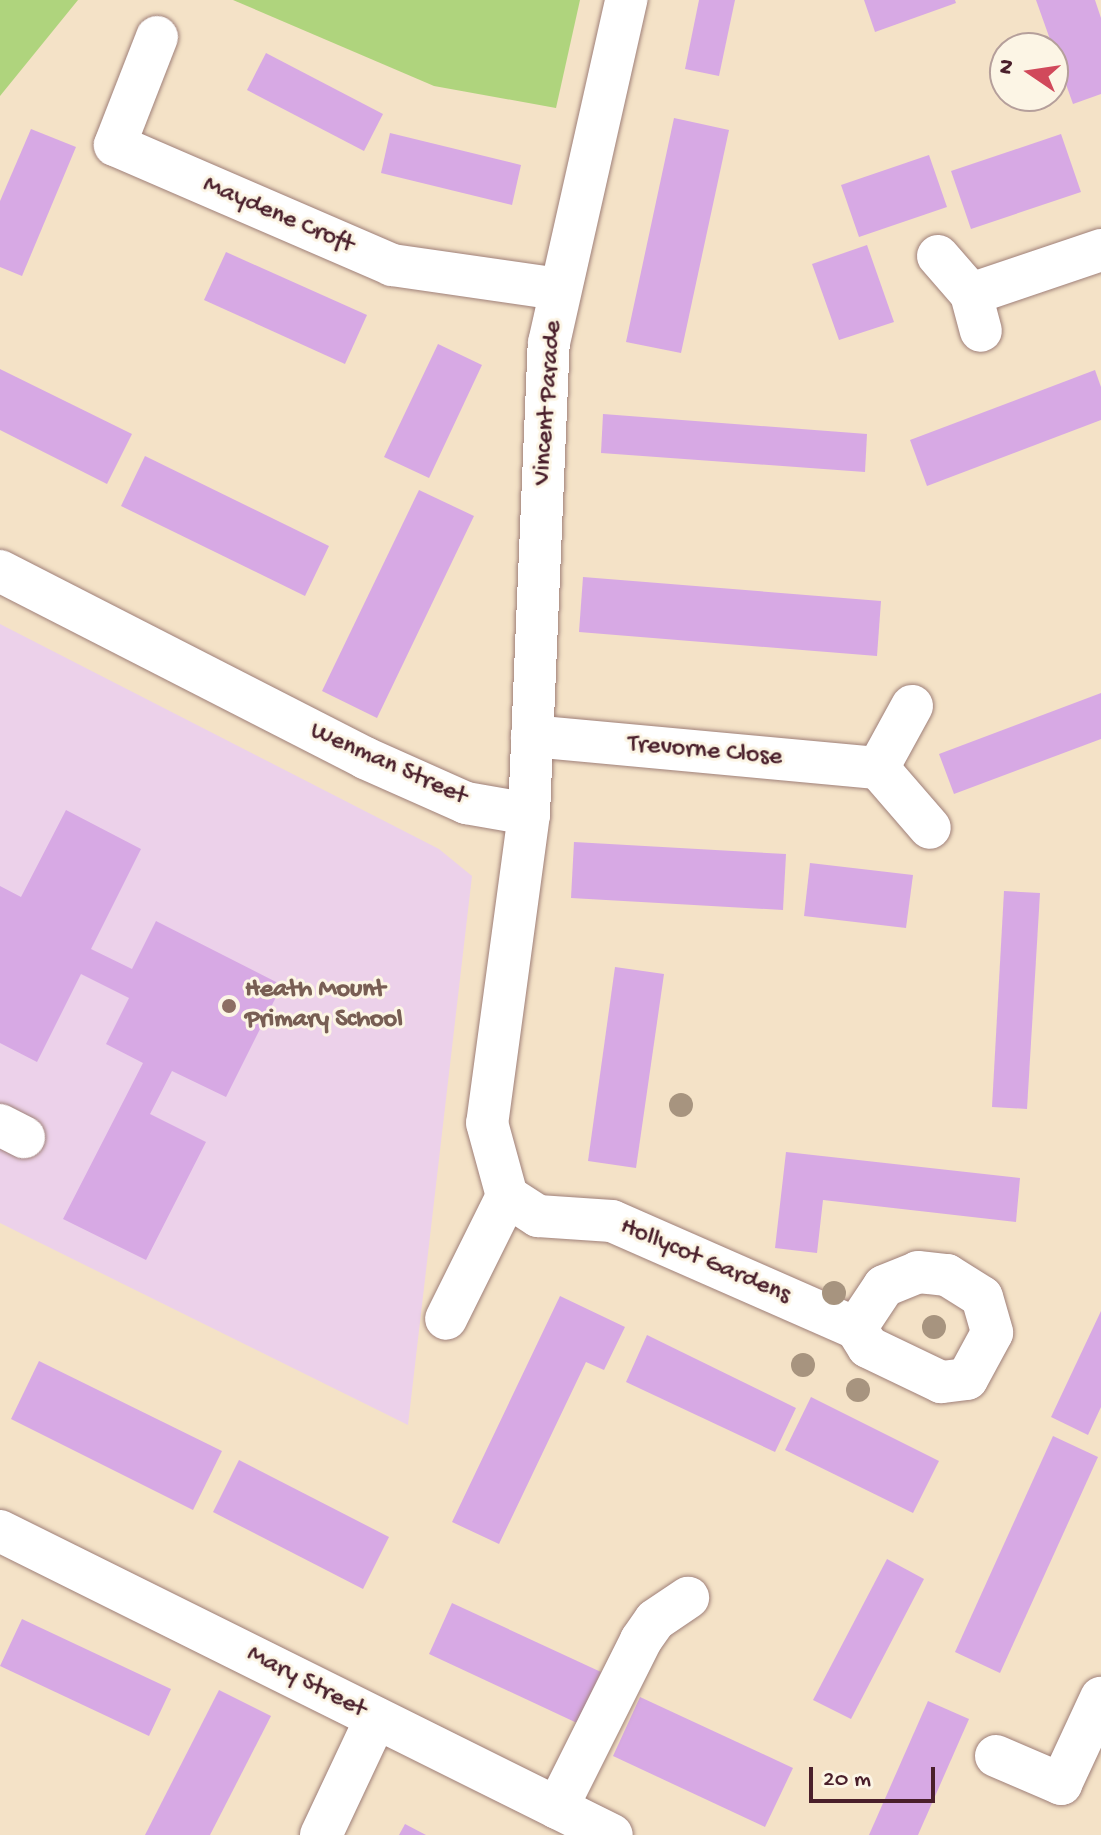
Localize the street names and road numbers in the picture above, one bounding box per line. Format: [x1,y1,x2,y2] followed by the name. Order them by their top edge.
[198,170,358,262] street label: Maydene Croft
[528,320,570,486] street label: Vincent Parade
[305,716,471,814] street label: Wenman Street
[626,730,784,774] street label: Trevorne Close
[615,1212,795,1312] street label: Hollycot Gardens
[241,1640,371,1726] street label: Mary Street

